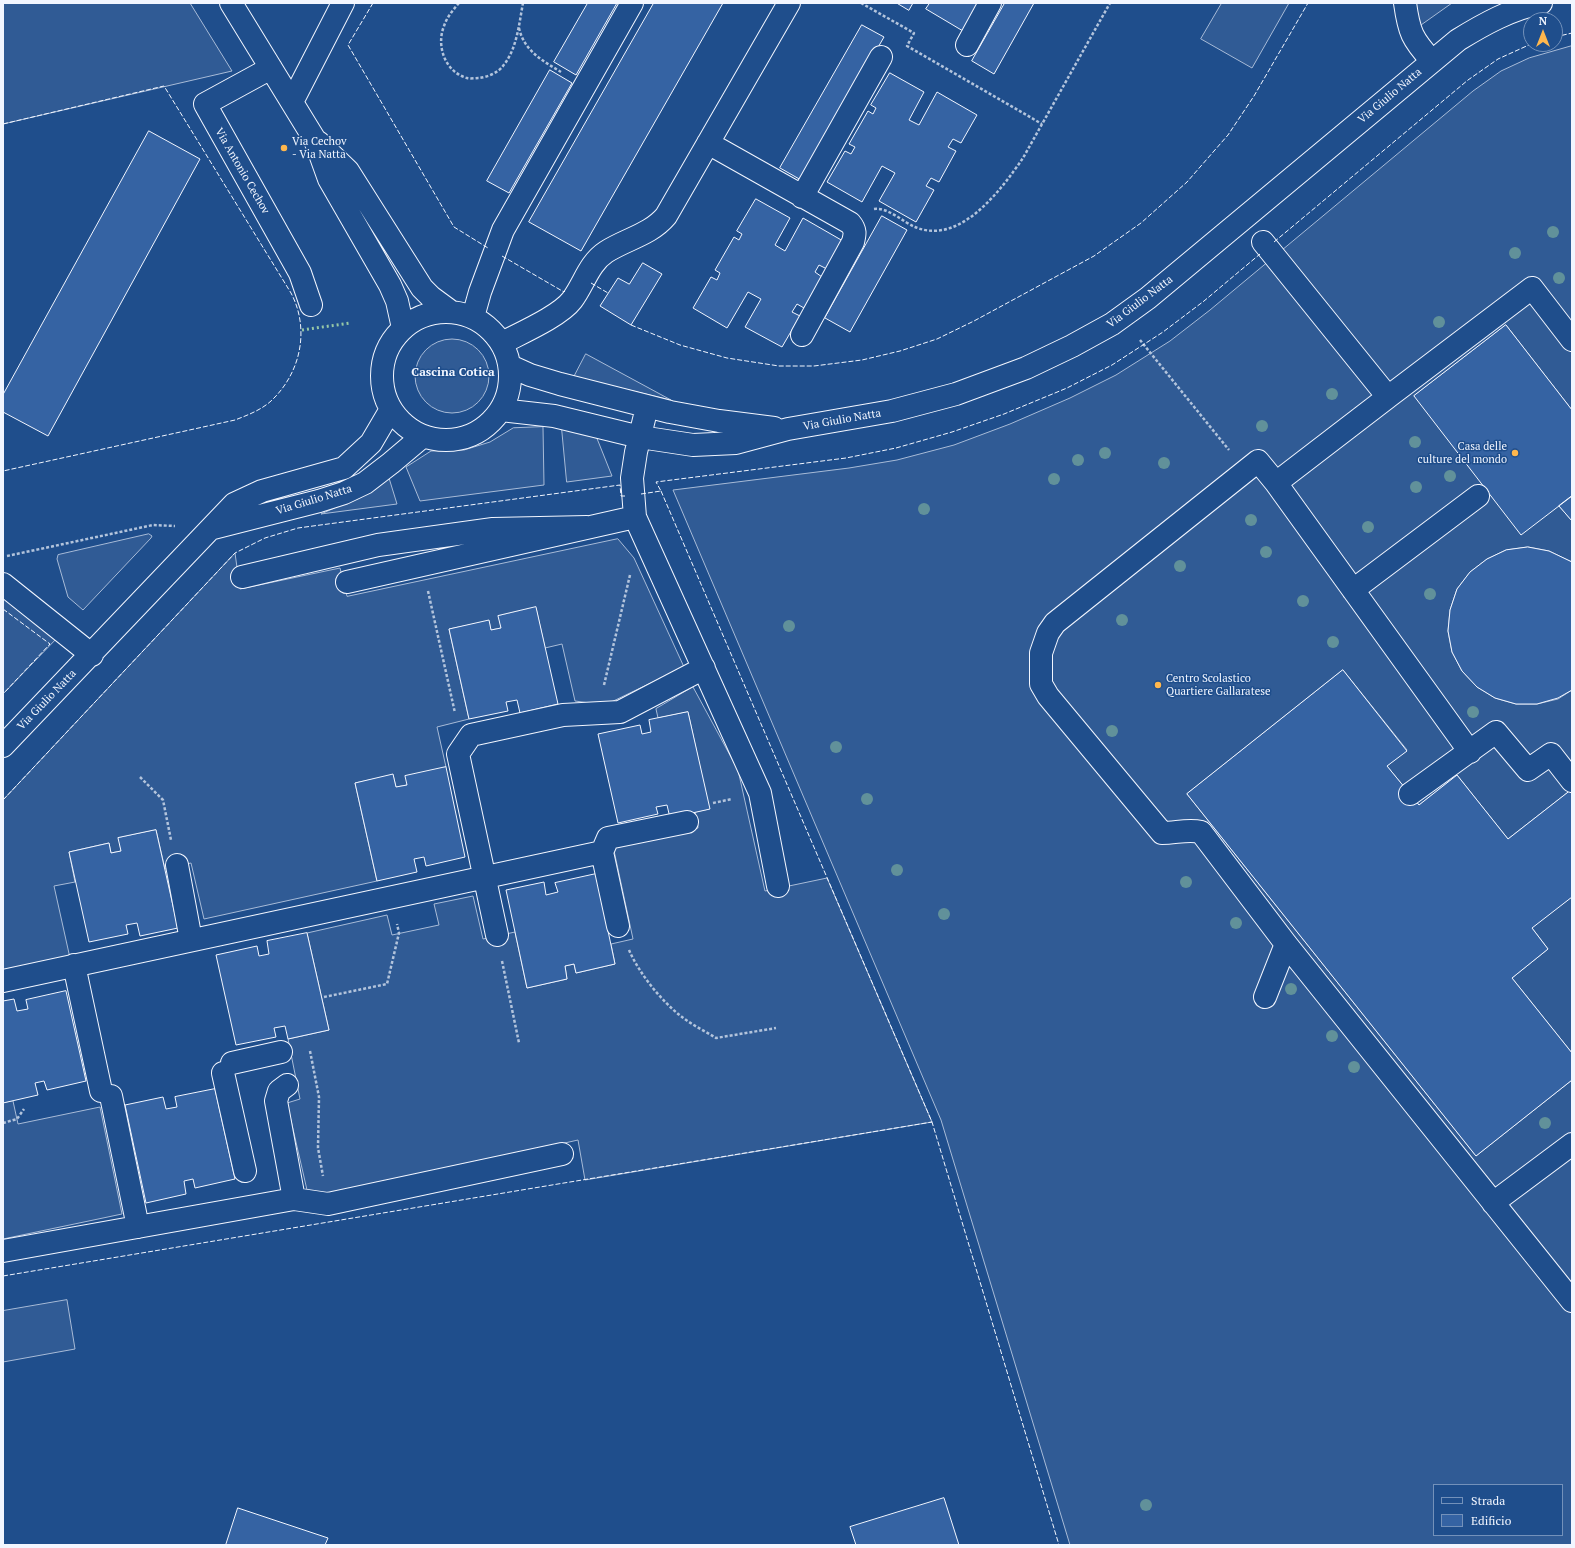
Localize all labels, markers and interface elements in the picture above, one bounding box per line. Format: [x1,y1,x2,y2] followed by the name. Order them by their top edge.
[1523,12,1563,52] north arrow
[1539,14,1547,28] text: N
[1356,66,1424,126] street label: Via Giulio Natta
[212,126,272,216] street label: Via Antonio Cechov
[292,135,346,161] place label: Via Cechov - Via Natta
[279,143,289,153] marker: Via Cechov - Via Natta
[1105,273,1175,331] street label: Via Giulio Natta
[411,366,495,380] district label: Cascina Cotica
[802,407,882,433] street label: Via Giulio Natta
[1418,440,1507,466] place label: Casa delle culture del mondo
[1510,448,1520,458] marker: Casa delle culture del mondo
[274,482,354,518] street label: Via Giulio Natta
[15,667,79,733] street label: Via Giulio Natta
[1166,672,1271,698] place label: Centro Scolastico Quartiere Gallaratese
[1153,680,1163,690] marker: Centro Scolastico Quartiere Gallaratese
[1433,1484,1563,1536] legend
[1471,1493,1505,1508] text: Strada
[1471,1513,1511,1528] text: Edificio

